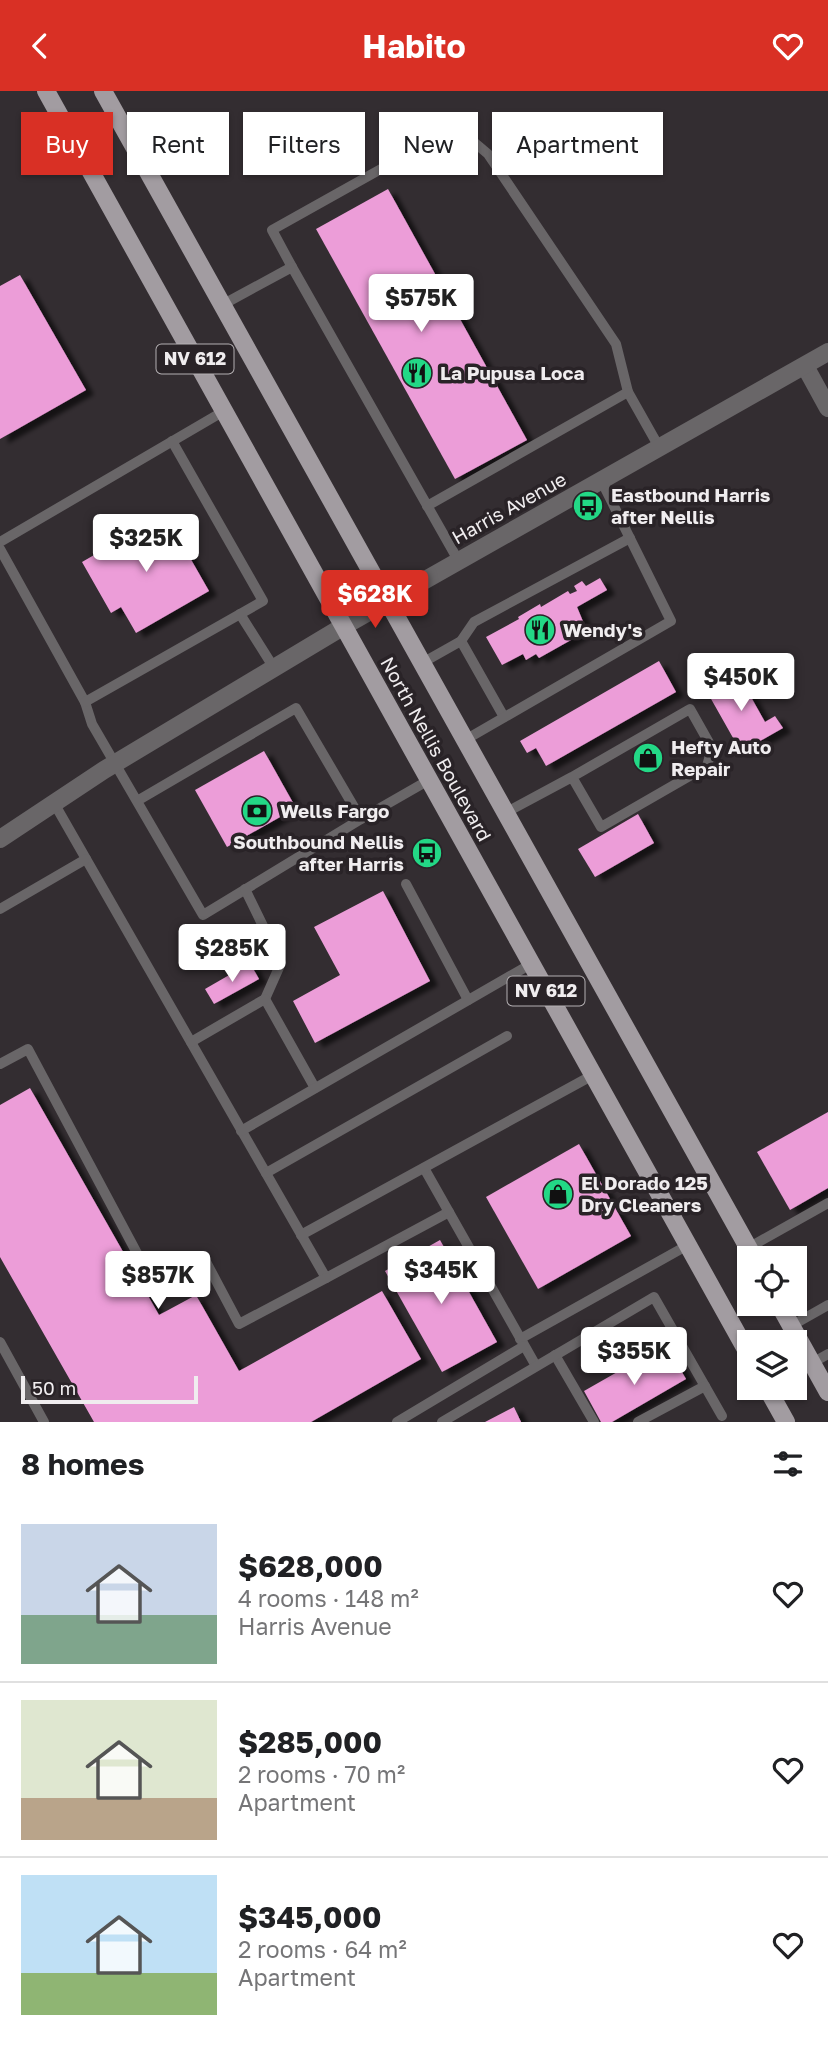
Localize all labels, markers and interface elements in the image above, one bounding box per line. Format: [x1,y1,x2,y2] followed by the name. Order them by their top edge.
[21,27,59,65] icon: back
[362,27,466,65] text: Habito
[769,27,807,65] icon: heart
[21,112,113,175] chip: Buy
[127,112,229,175] chip: Rent
[243,112,365,175] chip: Filters
[379,112,478,175] chip: New
[492,112,663,175] chip: Apartment
[372,275,470,334] pin: $575K
[385,283,457,311] text: $575K
[156,345,234,373] road number: NV 612
[400,356,434,390] restaurant icon: La Pupusa Loca
[440,361,584,384] place label: La Pupusa Loca
[448,467,570,548] street label: Harris Avenue
[611,483,771,528] place label: Eastbound Harris after Nellis
[571,489,605,523] bus stop icon: Eastbound Harris after Nellis
[97,515,195,574] pin: $325K
[109,523,183,551] text: $325K
[326,571,424,630] pin: $628K
[337,579,413,607] text: $628K
[523,613,557,647] restaurant icon: Wendy's
[563,618,643,641] place label: Wendy's
[376,653,497,845] street label: North Nellis Boulevard
[692,653,790,713] pin: $450K
[703,662,779,690] text: $450K
[671,735,771,780] place label: Hefty Auto Repair
[631,741,665,775] shop icon: Hefty Auto Repair
[240,794,274,828] bank icon: Wells Fargo
[280,799,390,822] place label: Wells Fargo
[233,830,404,875] place label: Southbound Nellis after Harris
[410,836,444,870] bus stop icon: Southbound Nellis after Harris
[183,925,281,984] pin: $285K
[195,933,269,961] text: $285K
[508,977,584,1006] road number: NV 612
[581,1171,708,1216] place label: El Dorado 125 Dry Cleaners
[541,1177,575,1211] shop icon: El Dorado 125 Dry Cleaners
[737,1246,807,1400] map controls
[737,1246,807,1316] button: locate
[392,1247,490,1306] pin: $345K
[109,1251,207,1311] pin: $857K
[404,1255,478,1283] text: $345K
[121,1260,195,1288] text: $857K
[585,1327,683,1387] pin: $355K
[737,1330,807,1400] button: layers
[597,1336,671,1364] text: $355K
[21,1373,198,1405] scale bar
[32,1376,76,1399] text: 50 m
[769,1445,807,1483] icon: filters
[21,1446,145,1482] text: 8 homes
[238,1548,383,1584] text: $628,000
[77,1552,161,1636] icon: home
[769,1575,807,1613] icon: heart
[238,1584,419,1612] text: 4 rooms · 148 m²
[238,1612,392,1640] text: Harris Avenue
[238,1724,382,1760] text: $285,000
[77,1728,161,1812] icon: home
[769,1751,807,1789] icon: heart
[238,1760,405,1788] text: 2 rooms · 70 m²
[238,1788,356,1816] text: Apartment
[238,1899,382,1935] text: $345,000
[77,1903,161,1987] icon: home
[769,1926,807,1964] icon: heart
[238,1935,407,1963] text: 2 rooms · 64 m²
[238,1963,356,1991] text: Apartment

